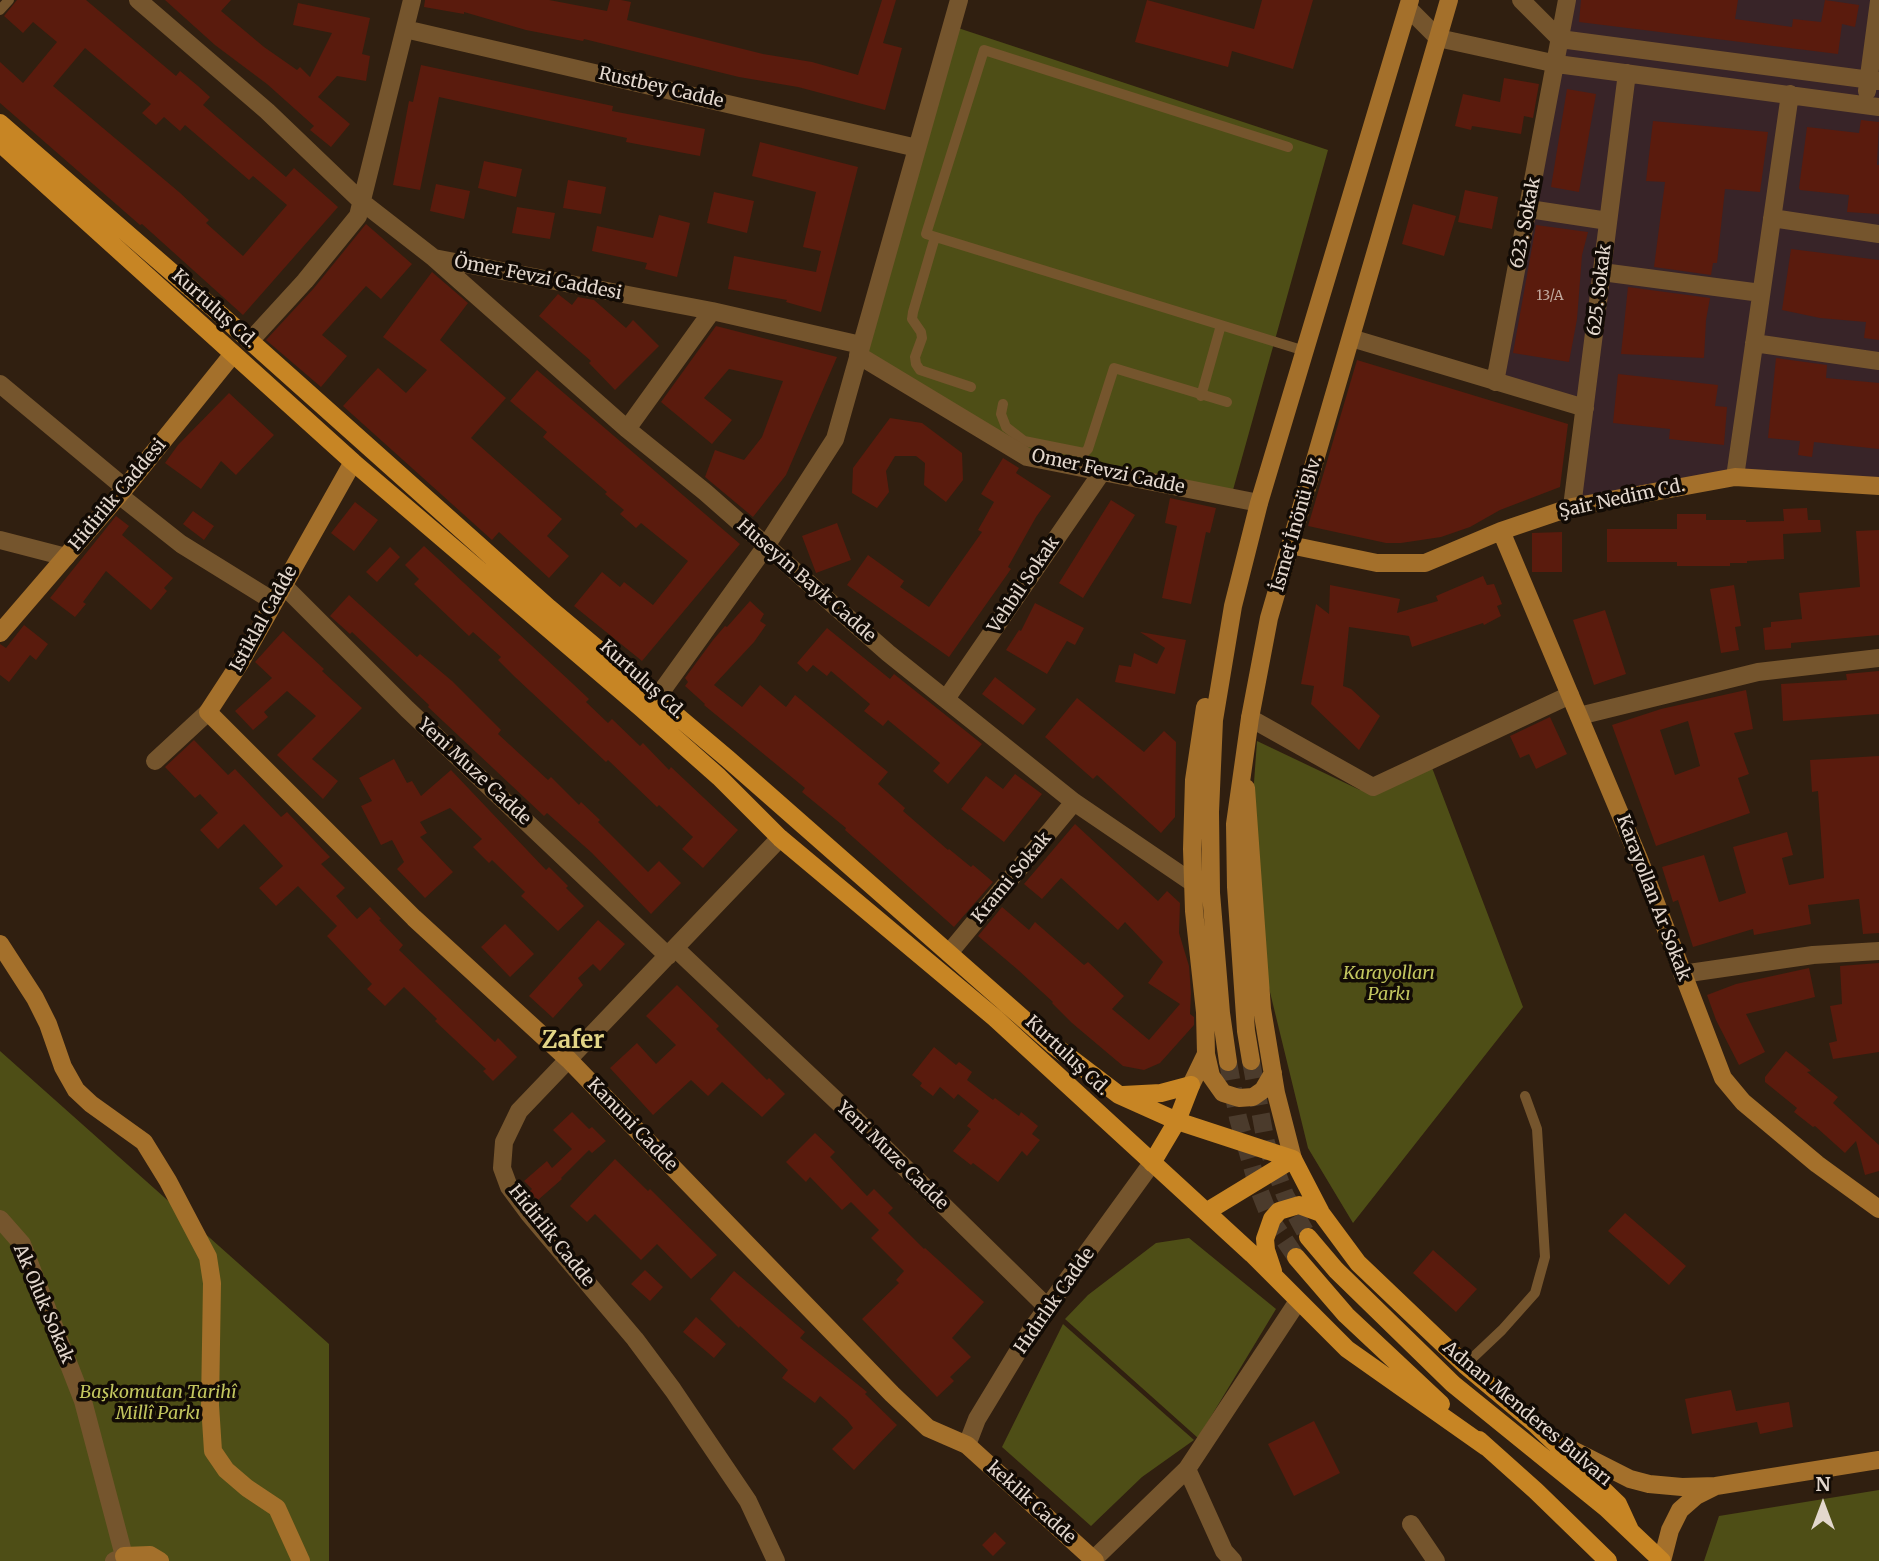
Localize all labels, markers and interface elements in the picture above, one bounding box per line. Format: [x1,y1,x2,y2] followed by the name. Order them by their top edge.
[596,63,726,113] street label: Rustbey Cadde
[1507,176,1545,270] street label: 623. Sokak
[1584,243,1616,337] street label: 625. Sokak
[452,251,624,305] street label: Ömer Fevzi Caddesi
[167,265,261,353] street label: Kurtuluş Cd.
[1536,288,1564,304] house number: 13/A
[65,435,171,555] street label: Hidirlik Caddesi
[1030,445,1186,499] street label: Omer Fevzi Cadde
[1267,454,1327,594] street label: İsmet İnönü Blv.
[1557,475,1687,523] street label: Şair Nedim Cd.
[732,515,880,647] street label: Huseyin Bayk Cadde
[984,533,1064,637] street label: Vehbil Sokak
[226,562,302,676] street label: Istiklal Cadde
[595,636,689,724] street label: Kurtuluş Cd.
[413,714,535,830] street label: Yeni Muze Cadde
[1611,812,1695,984] street label: Karayollan Ar Sokak
[968,828,1056,928] street label: Krami Sokak
[1343,963,1435,1006] park label: Karayolları Parkı
[1021,1012,1113,1100] street label: Kurtuluş Cd.
[542,1027,604,1055] district label: Zafer
[582,1074,682,1176] street label: Kanuni Cadde
[832,1097,952,1215] street label: Yeni Muze Cadde
[503,1181,599,1291] street label: Hidirlik Cadde
[8,1241,78,1367] street label: Ak Oluk Sokak
[1010,1244,1100,1358] street label: Hıdırlık Cadde
[1438,1337,1616,1491] street label: Adnan Menderes Bulvarı
[80,1382,236,1424] park label: Başkomutan Tarihî Millî Parkı
[982,1458,1080,1548] street label: keklik Cadde
[1788,1470,1858,1540] north arrow
[1815,1472,1831,1496] text: N

